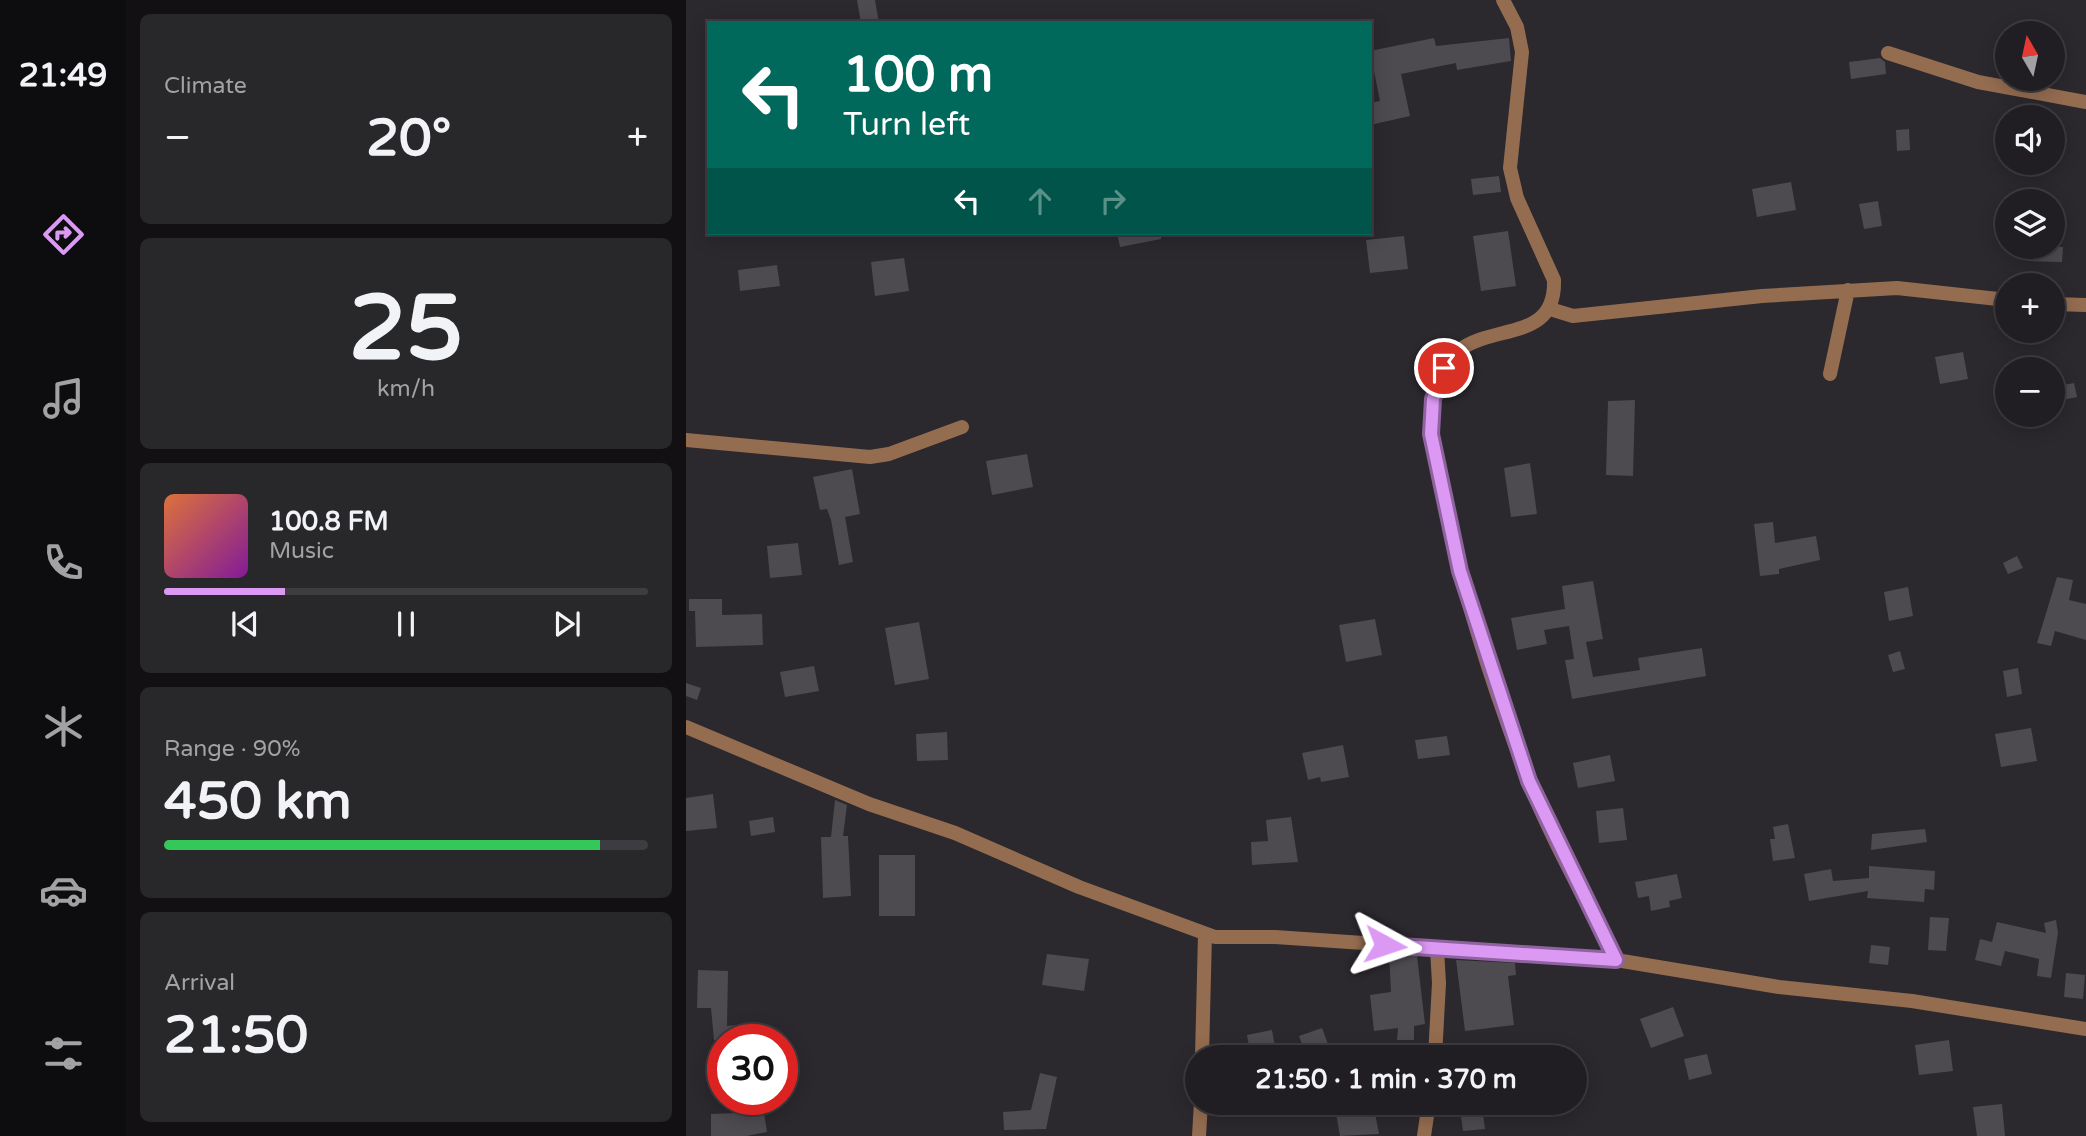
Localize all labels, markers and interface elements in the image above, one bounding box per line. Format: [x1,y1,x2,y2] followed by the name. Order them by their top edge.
[1995,21,2065,91] north arrow
[1995,21,2065,427] map controls
[843,46,993,105] text: 100 m
[728,49,819,140] icon: left
[19,57,107,95] text: 21:49
[164,72,247,100] text: Climate
[1995,105,2065,175] button: sound
[843,106,970,144] text: Turn left
[366,107,451,170] text: 20°
[164,115,191,161] text: −
[627,115,648,161] text: +
[948,182,986,220] icon: left
[1021,182,1059,220] icon: ahead
[1094,182,1132,220] icon: right
[1995,189,2065,259] button: layers
[39,210,88,259] icon: directions
[1995,273,2065,343] button: +
[349,274,463,384] text: 25
[1414,338,1474,398] pin
[1425,349,1463,387] icon: arrive
[1995,357,2065,427] button: −
[39,374,88,423] icon: music
[377,375,435,403] text: km/h
[269,506,389,537] text: 100.8 FM
[269,537,334,565] text: Music
[39,538,88,587] icon: phone
[226,605,264,643] icon: previous
[387,605,425,643] icon: pause
[548,605,586,643] icon: next
[39,702,88,751] icon: climate
[164,735,300,763] text: Range · 90%
[164,770,352,833] text: 450 km
[39,866,88,915] icon: car
[1348,908,1422,982] position arrow
[164,969,235,997] text: Arrival
[164,1004,308,1067] text: 21:50
[707,1024,798,1115] speed limit sign: 30
[39,1029,88,1078] icon: filters
[1255,1064,1517,1095] text: 21:50 · 1 min · 370 m

